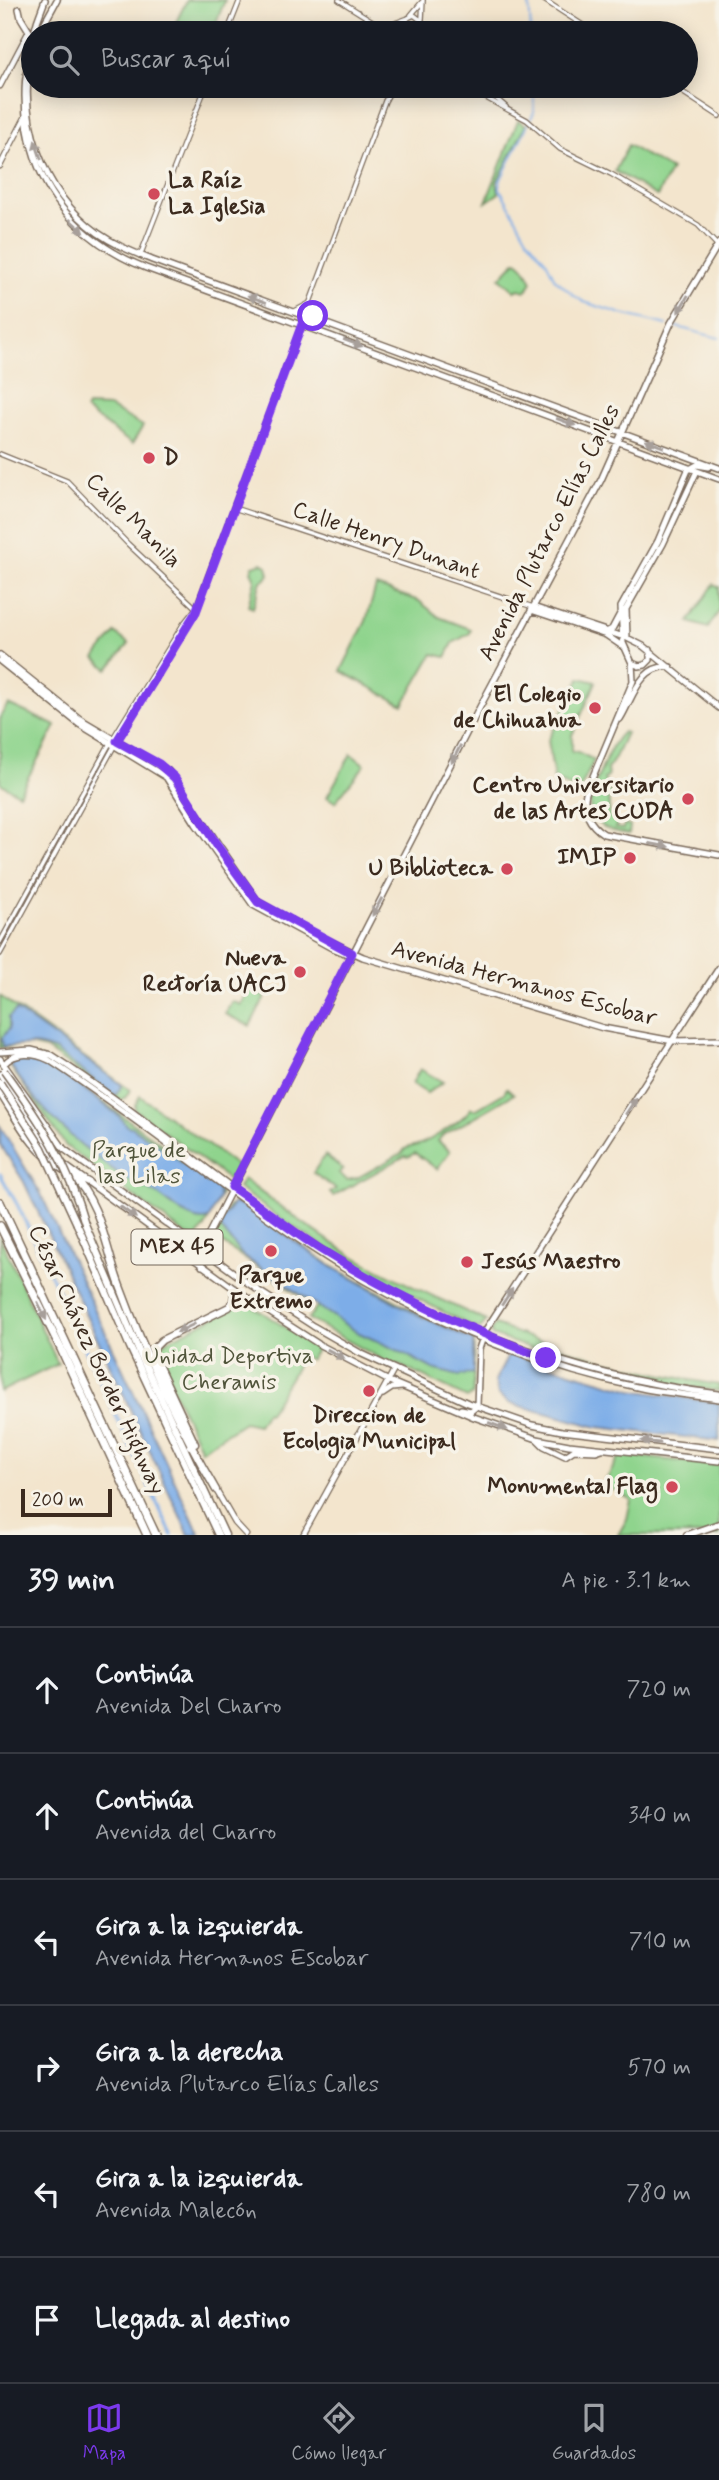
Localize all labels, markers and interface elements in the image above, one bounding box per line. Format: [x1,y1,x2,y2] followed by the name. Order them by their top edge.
[21,21,698,98] search box
[45,41,83,79] icon: search
[101,43,232,77] text: Buscar aquí
[32,140,43,161] one-way arrow
[168,166,265,222] place label: La Raíz La Iglesia
[146,186,162,202] marker: La Raíz La Iglesia
[69,218,86,234] one-way arrow
[247,293,268,304] one-way arrow
[676,294,689,313] one-way arrow
[297,300,328,331] route start
[343,338,364,349] one-way arrow
[472,400,628,666] street label: Avenida Plutarco Elías Calles
[556,417,577,428] one-way arrow
[644,439,665,450] one-way arrow
[163,443,179,473] place label: D
[141,450,157,466] marker: D
[79,467,187,575] street label: Calle Manila
[288,495,484,587] street label: Calle Henry Dunant
[454,680,582,736] place label: El Colegio de Chihuahua
[587,700,603,716] marker: El Colegio de Chihuahua
[450,744,461,764] one-way arrow
[472,771,674,827] place label: Centro Universitario de las Artes CUDA
[680,791,696,807] marker: Centro Universitario de las Artes CUDA
[648,839,670,850] one-way arrow
[557,843,617,873] place label: IMIP
[622,850,638,866] marker: IMIP
[368,854,494,884] place label: U Biblioteca
[499,861,515,877] marker: U Biblioteca
[371,897,382,917] one-way arrow
[388,934,660,1034] street label: Avenida Hermanos Escobar
[143,944,287,1000] place label: Nueva Rectoría UACJ
[292,964,308,980] marker: Nueva Rectoría UACJ
[625,1096,638,1116] one-way arrow
[92,1136,186,1192] park label: Parque de las Lilas
[119,1204,137,1218] one-way arrow
[18,1220,172,1501] street label: César Chávez Border Highway
[132,1230,222,1264] road number: MEX 45
[263,1243,279,1259] marker: Parque Extremo
[481,1247,621,1277] place label: Jesús Maestro
[459,1254,475,1270] marker: Jesús Maestro
[229,1261,313,1317] place label: Parque Extremo
[501,1287,514,1306] one-way arrow
[37,1301,48,1322] one-way arrow
[176,1323,196,1334] one-way arrow
[145,1342,313,1398] park label: Unidad Deportiva Cheramis
[530,1342,561,1373] route end
[326,1348,346,1359] one-way arrow
[361,1383,377,1399] marker: Direccion de Ecologia Municipal
[282,1401,456,1459] place label: Direccion de Ecologia Municipal
[487,1421,508,1432] one-way arrow
[640,1437,662,1448] one-way arrow
[487,1472,658,1504] place label: Monumental Flag
[664,1479,680,1495] marker: Monumental Flag
[21,1486,112,1518] scale bar
[32,1488,84,1513] text: 200 m
[28,1561,115,1600] text: 39 min
[561,1566,691,1596] text: A pie · 3.1 km
[95,1658,194,1692] text: Continúa
[28,1671,66,1709] icon: ahead
[627,1675,691,1705] text: 720 m
[95,1692,282,1722] text: Avenida Del Charro
[95,1784,194,1818] text: Continúa
[28,1797,66,1835] icon: ahead
[628,1801,691,1831] text: 340 m
[95,1818,276,1848] text: Avenida del Charro
[95,1910,302,1944] text: Gira a la izquierda
[28,1923,66,1961] icon: left
[629,1927,691,1957] text: 710 m
[95,1944,368,1974] text: Avenida Hermanos Escobar
[95,2036,284,2070] text: Gira a la derecha
[28,2049,66,2087] icon: right
[627,2053,691,2083] text: 570 m
[95,2070,379,2100] text: Avenida Plutarco Elías Calles
[95,2162,302,2196] text: Gira a la izquierda
[28,2175,66,2213] icon: left
[626,2179,691,2209] text: 780 m
[95,2196,257,2226] text: Avenida Malecón
[28,2301,66,2339] icon: arrive
[95,2303,290,2337] text: Llegada al destino
[83,2399,126,2466] tab: Mapa
[291,2399,386,2466] tab: Cómo llegar
[552,2399,636,2466] tab: Guardados

